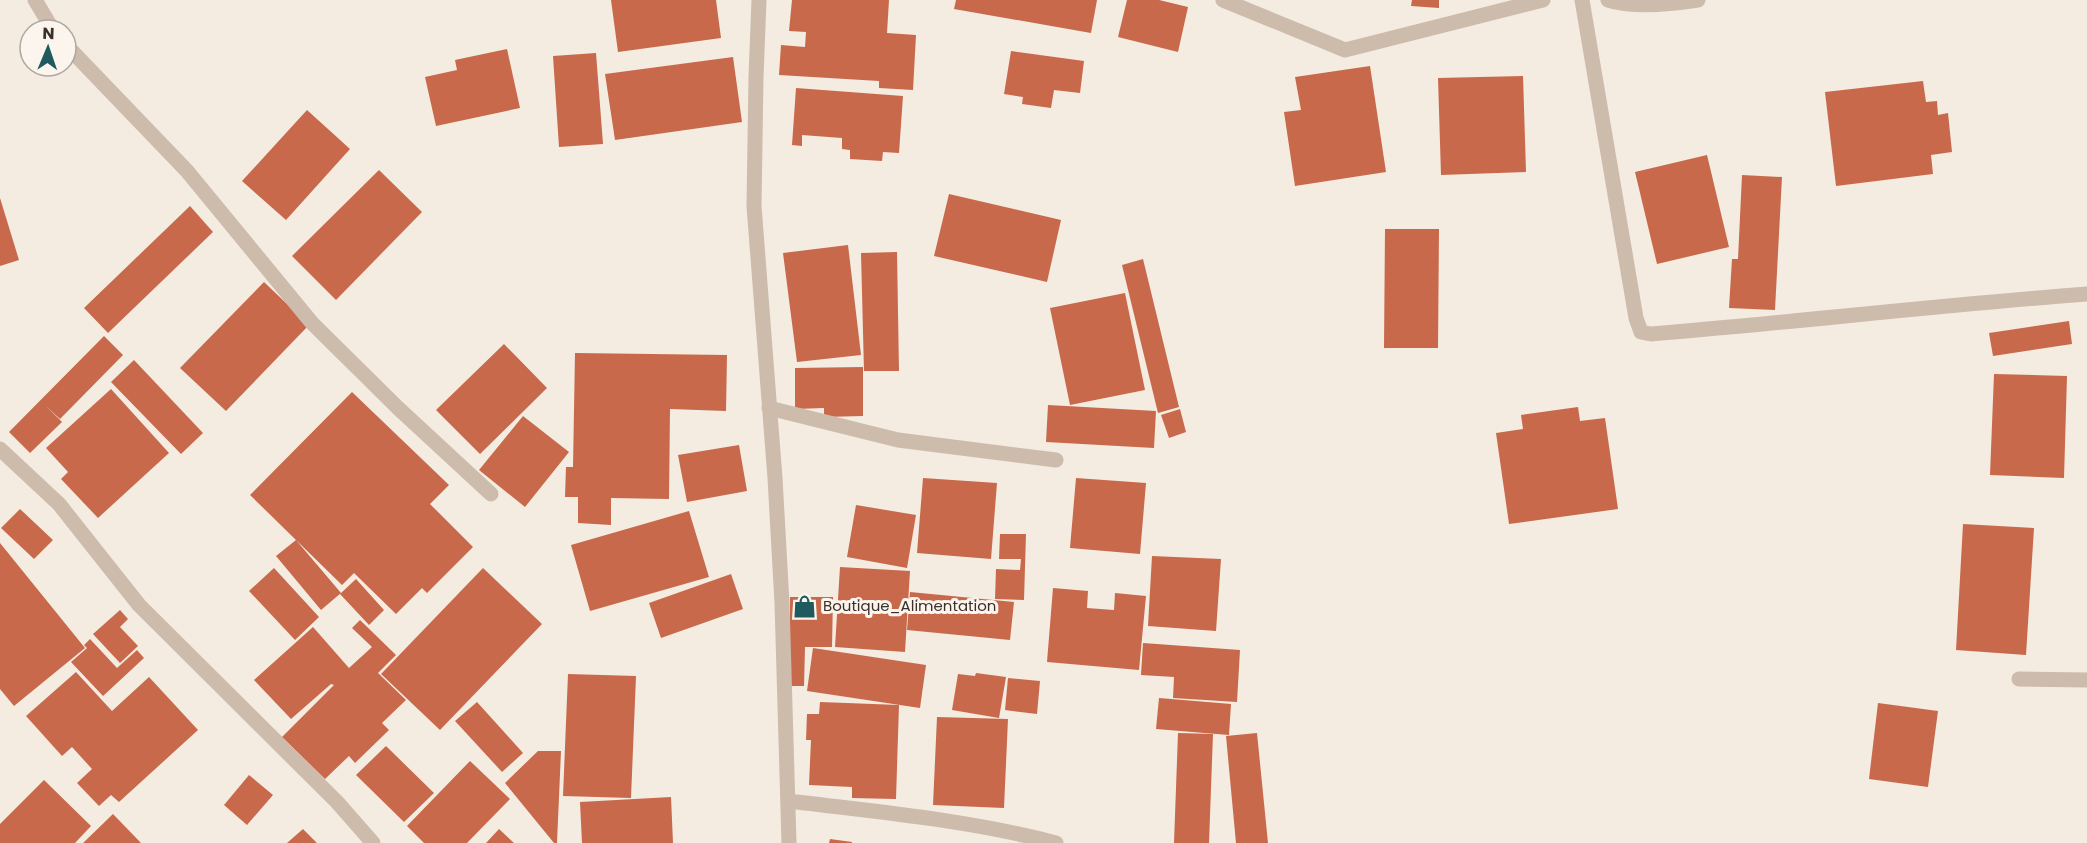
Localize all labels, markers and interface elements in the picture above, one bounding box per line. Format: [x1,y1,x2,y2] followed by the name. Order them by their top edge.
[18,18,78,78] north arrow
[42,22,55,45] text: N
[792,593,818,619] shop icon: Boutique_Alimentation
[823,595,996,616] place label: Boutique_Alimentation

